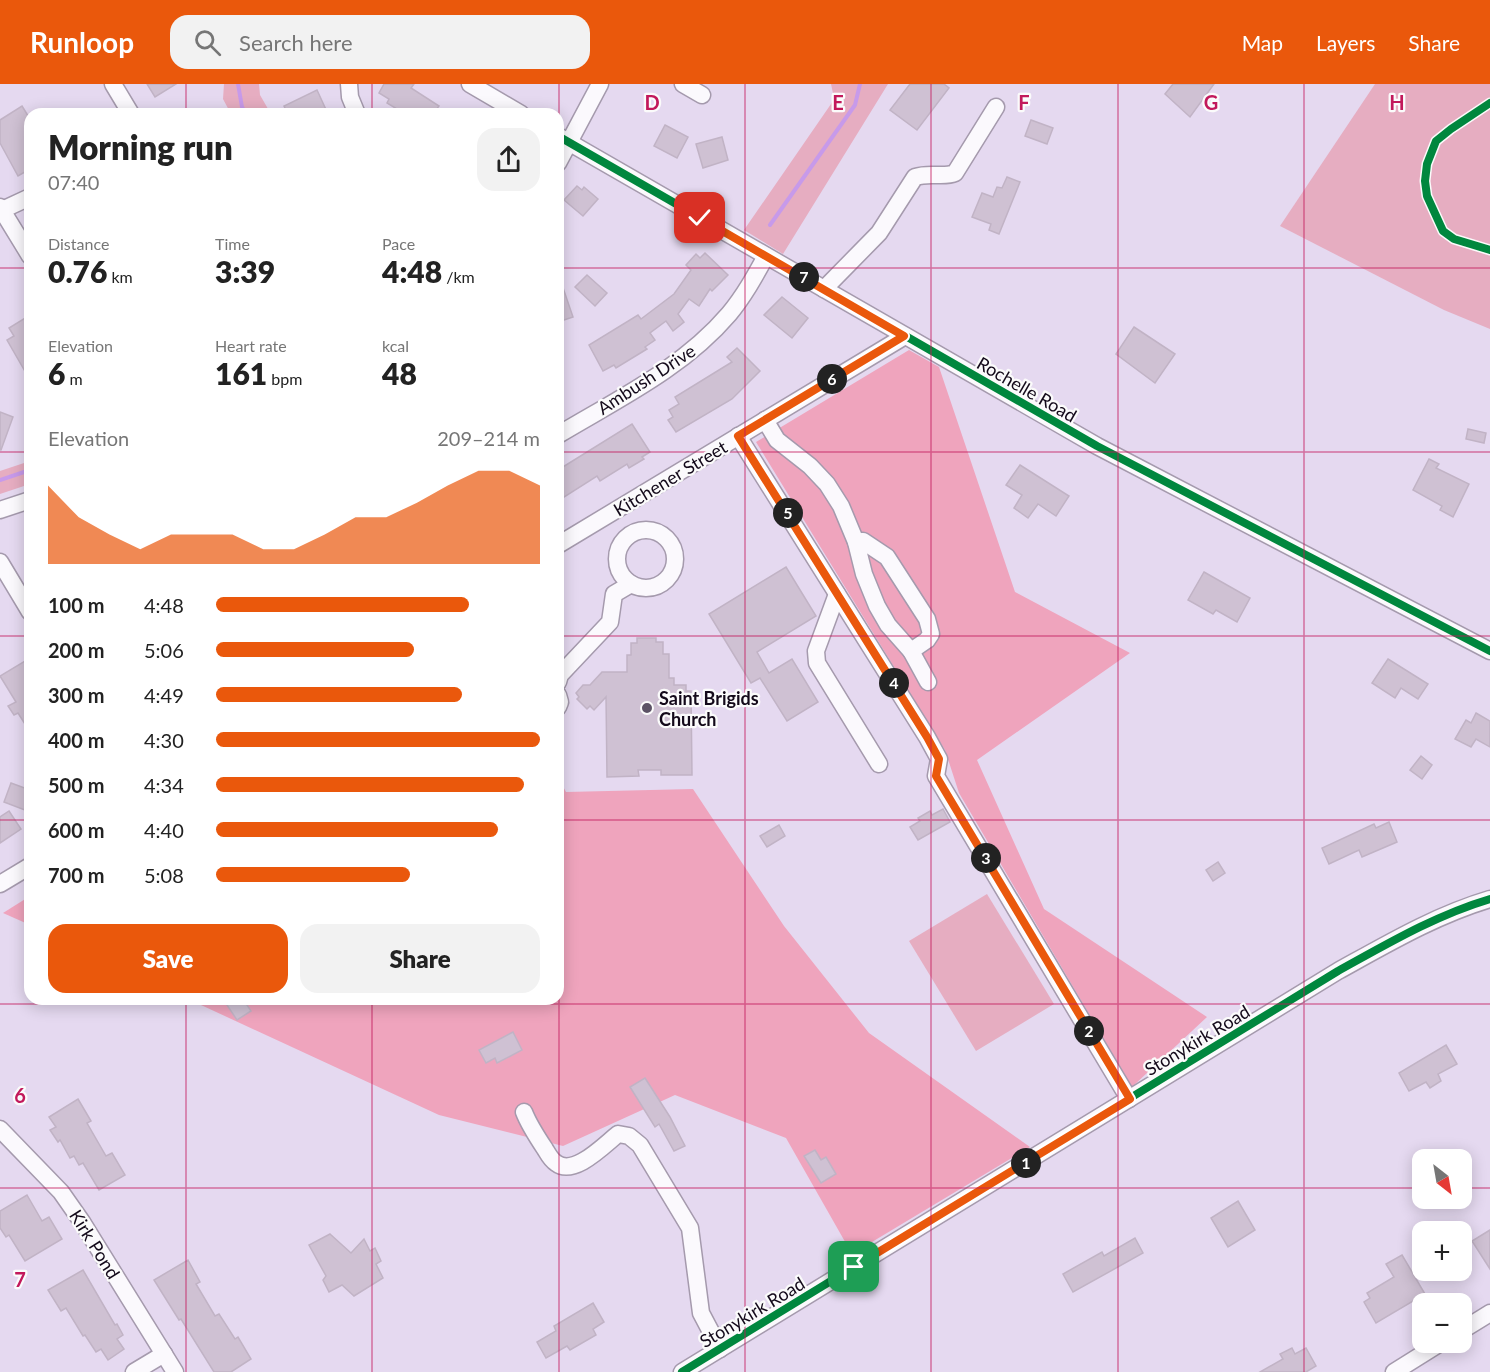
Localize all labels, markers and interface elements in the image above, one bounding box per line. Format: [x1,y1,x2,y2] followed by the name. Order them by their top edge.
[170,15,590,69] search box
[30,25,134,59] text: Runloop
[191,26,224,59] icon: search
[239,29,353,56] text: Search here
[1242,30,1283,55] text: Map
[1316,30,1375,55] text: Layers
[1408,30,1460,55] text: Share
[644,90,660,114] text: D
[832,90,844,114] text: E
[1018,90,1030,114] text: F
[1204,90,1218,114] text: G
[1389,90,1405,114] text: H
[48,127,233,167] text: Morning run
[477,128,540,191] button: share
[48,170,99,194] text: 07:40
[674,192,725,243] pin
[683,201,716,234] icon: check
[48,234,109,253] text: Distance
[215,234,250,253] text: Time
[382,234,415,253] text: Pace
[48,253,107,289] text: 0.76
[215,253,275,289] text: 3:39
[382,253,442,289] text: 4:48
[789,262,819,292] pin: 7
[107,267,133,286] text: km
[442,267,475,286] text: /km
[799,267,809,286] text: 7
[48,336,113,355] text: Elevation
[215,336,287,355] text: Heart rate
[382,336,409,355] text: kcal
[593,339,699,419] street label: Ambush Drive
[973,352,1081,426] street label: Rochelle Road
[48,355,65,391] text: 6
[215,355,267,391] text: 161
[382,355,417,391] text: 48
[817,364,847,394] pin: 6
[65,369,83,388] text: m
[267,369,302,388] text: bpm
[827,369,837,388] text: 6
[48,426,129,450] text: Elevation
[437,426,540,450] text: 209–214 m
[609,435,731,521] street label: Kitchener Street
[773,498,803,528] pin: 5
[783,503,793,522] text: 5
[48,593,104,617] text: 100 m
[144,593,184,617] text: 4:48
[48,638,104,662] text: 200 m
[144,638,184,662] text: 5:06
[879,668,909,698] pin: 4
[889,673,899,692] text: 4
[48,683,104,707] text: 300 m
[144,683,184,707] text: 4:49
[659,687,759,730] place label: Saint Brigids Church
[640,701,654,715] marker: Saint Brigids Church
[48,728,104,752] text: 400 m
[144,728,184,752] text: 4:30
[48,773,104,797] text: 500 m
[144,773,184,797] text: 4:34
[48,818,104,842] text: 600 m
[144,818,184,842] text: 4:40
[971,843,1001,873] pin: 3
[981,848,991,867] text: 3
[48,863,104,887] text: 700 m
[144,863,184,887] text: 5:08
[48,924,288,993] button: Save
[300,924,540,993] button: Share
[1140,1000,1254,1080] street label: Stonykirk Road
[1074,1016,1104,1046] pin: 2
[1084,1021,1094,1040] text: 2
[14,1083,26,1107] text: 6
[1011,1148,1041,1178] pin: 1
[1412,1149,1472,1209] north arrow
[1412,1149,1472,1353] map controls
[1021,1153,1031,1172] text: 1
[65,1205,125,1283] street label: Kirk Pond
[1412,1221,1472,1281] button: +
[828,1241,879,1292] pin
[837,1250,870,1283] icon: arrive
[14,1267,26,1291] text: 7
[695,1272,809,1352] street label: Stonykirk Road
[1412,1293,1472,1353] button: −

